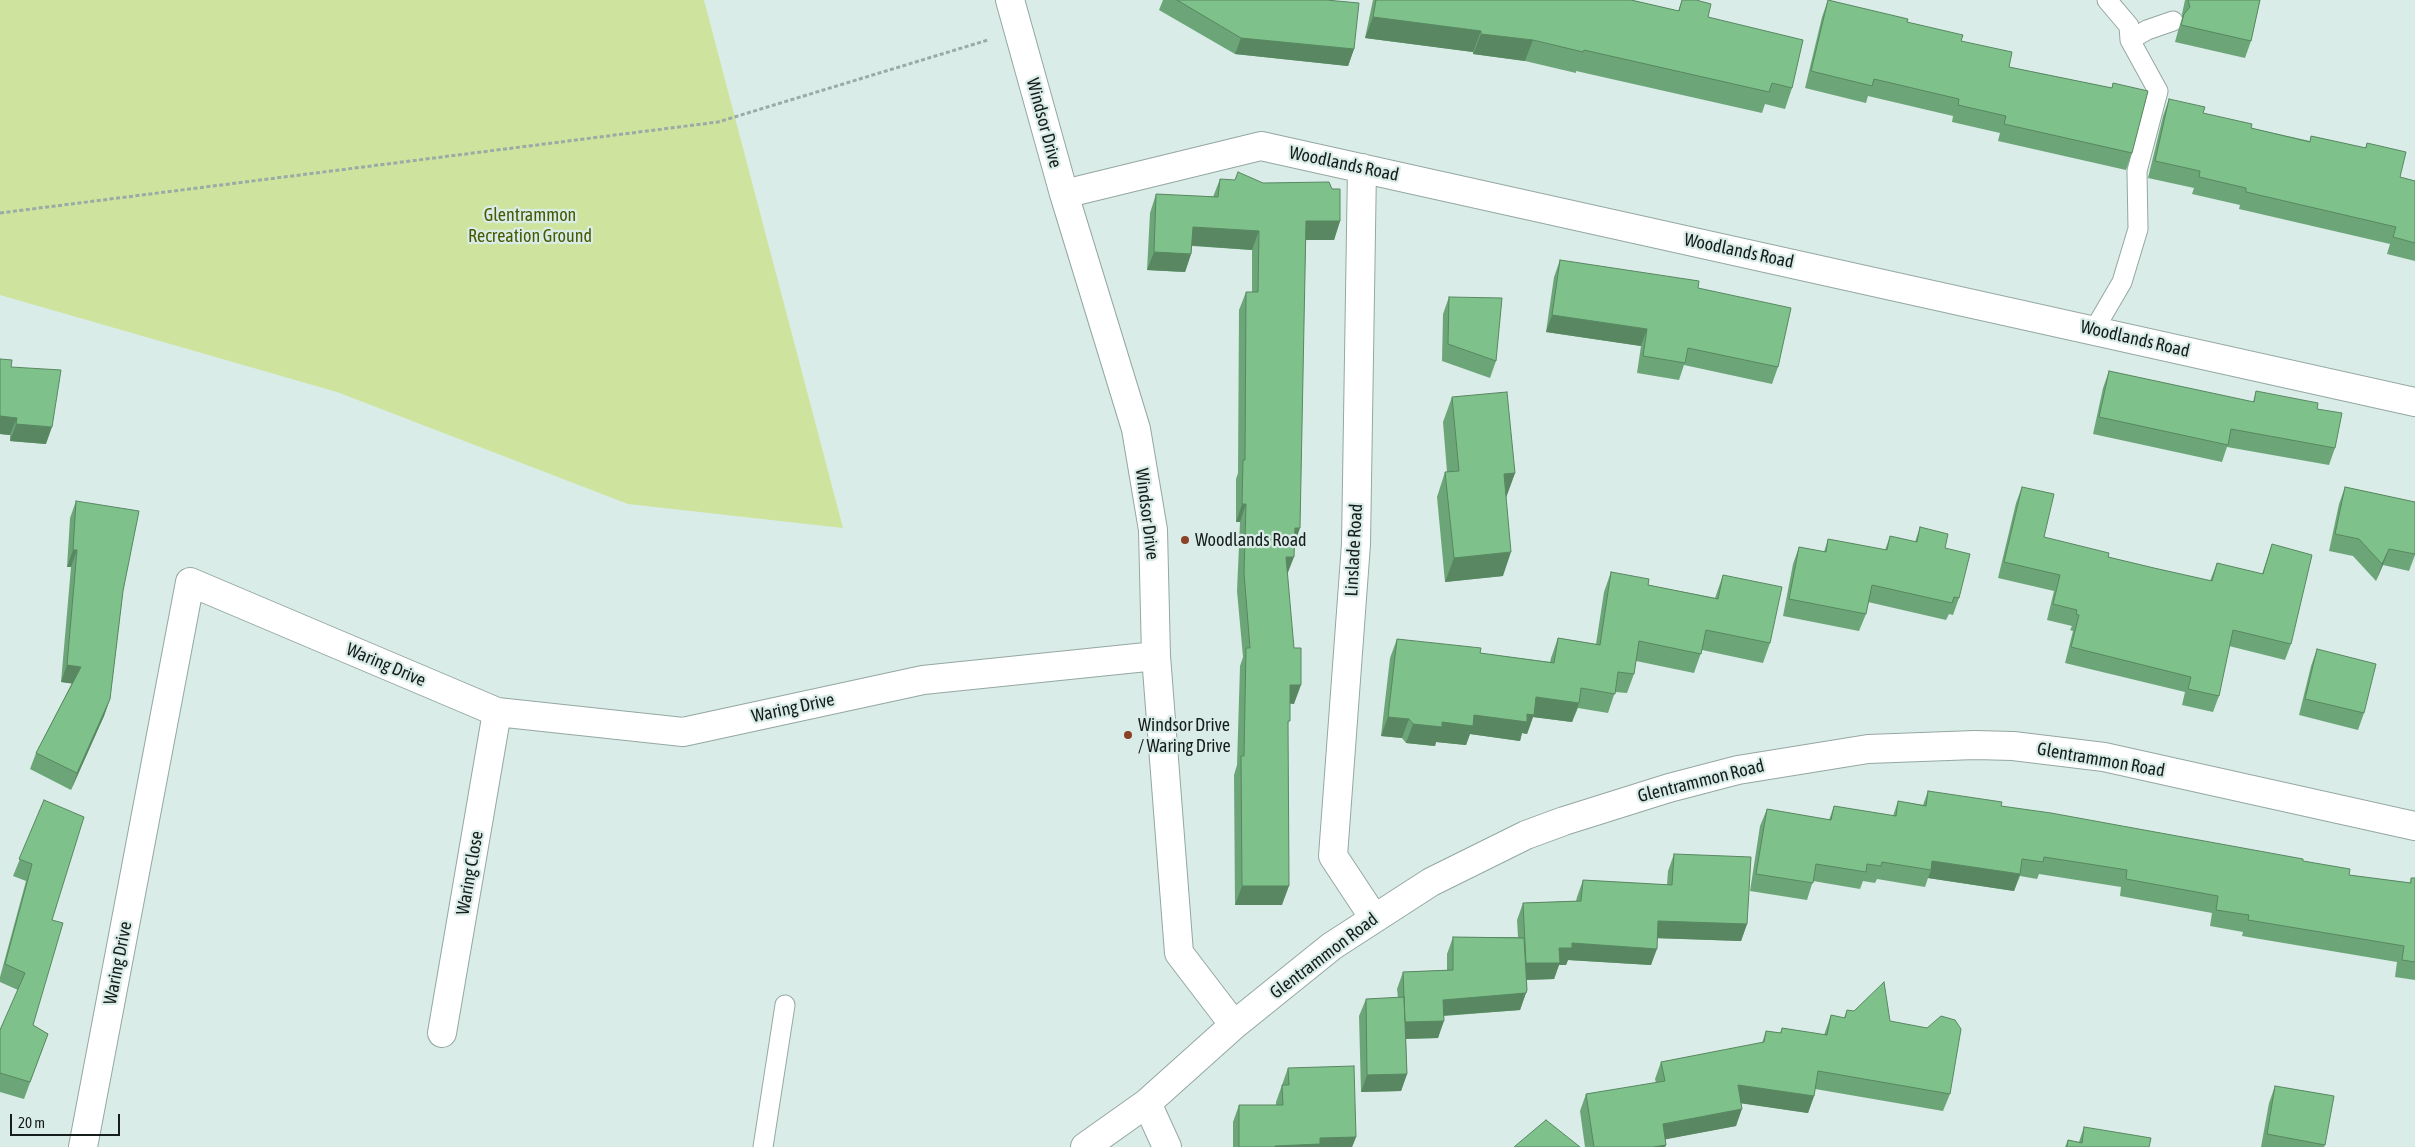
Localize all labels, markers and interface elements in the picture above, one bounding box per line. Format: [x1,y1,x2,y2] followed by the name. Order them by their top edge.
[1022,76,1066,170] street label: Windsor Drive
[1287,142,1401,186] street label: Woodlands Road
[468,204,592,246] park label: Glentrammon Recreation Ground
[1682,229,1796,273] street label: Woodlands Road
[2078,316,2192,362] street label: Woodlands Road
[1131,467,1163,561] street label: Windsor Drive
[1341,503,1367,597] street label: Linslade Road
[1195,529,1307,551] place label: Woodlands Road
[1179,534,1191,546] marker: Woodlands Road
[343,639,429,691] street label: Waring Drive
[750,689,836,727] street label: Waring Drive
[1138,714,1231,756] place label: Windsor Drive / Waring Drive
[1122,729,1134,741] marker: Windsor Drive / Waring Drive
[2035,738,2167,782] street label: Glentrammon Road
[1636,755,1766,807] street label: Glentrammon Road
[452,829,488,917] street label: Waring Close
[1266,908,1382,1004] street label: Glentrammon Road
[99,920,137,1006] street label: Waring Drive
[12,1104,122,1136] scale bar
[18,1114,45,1131] text: 20 m

